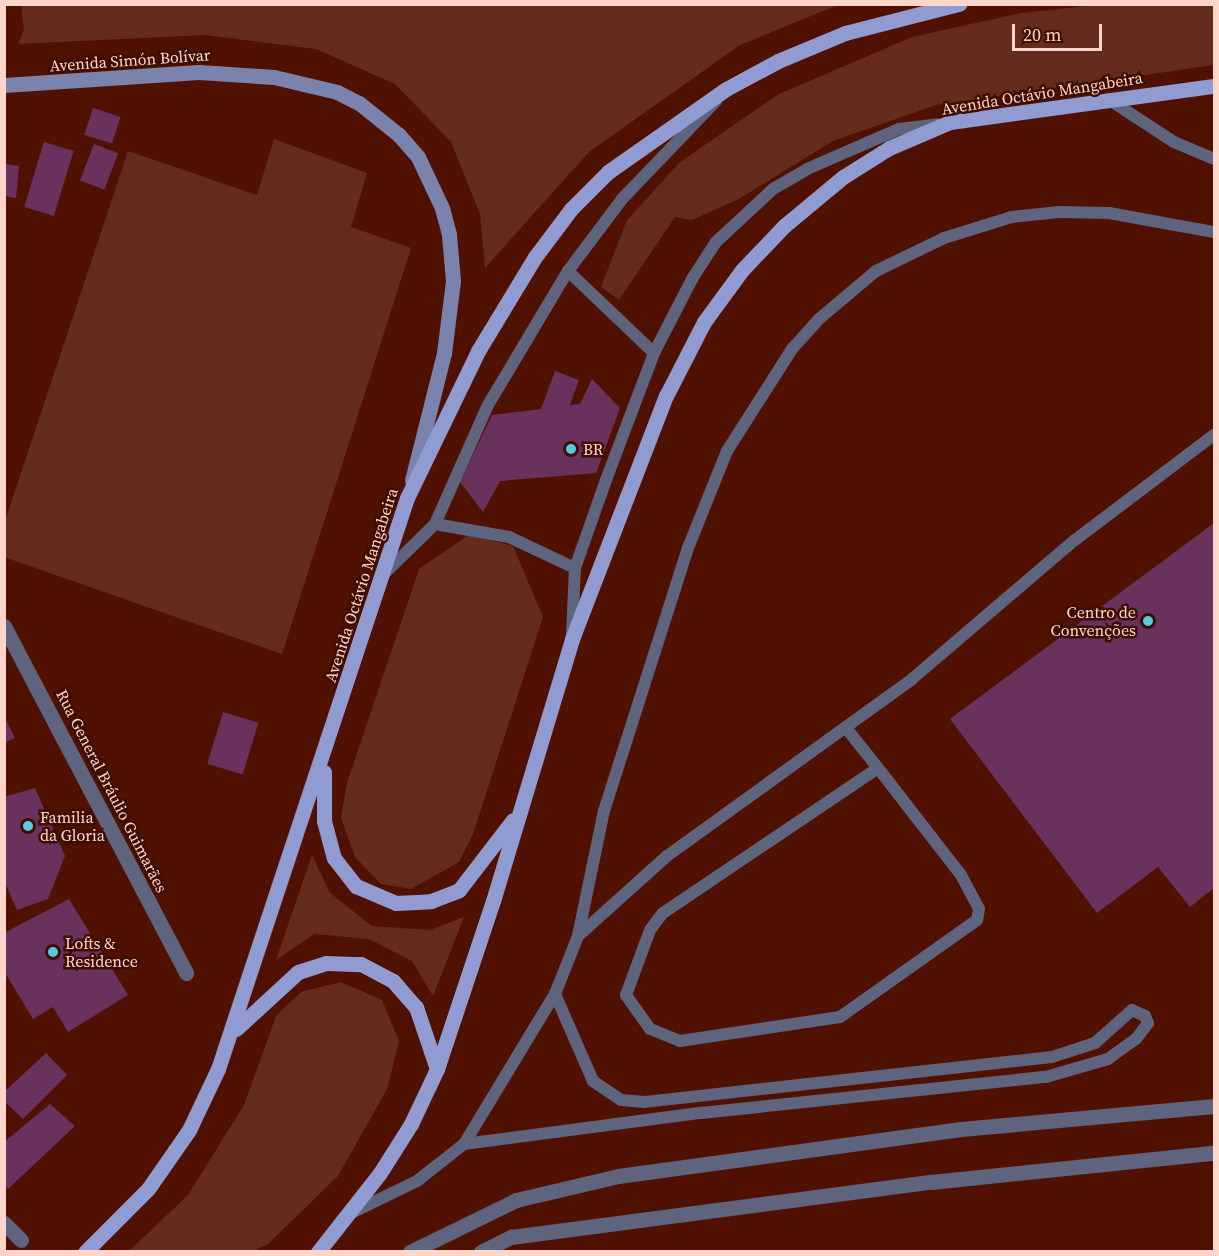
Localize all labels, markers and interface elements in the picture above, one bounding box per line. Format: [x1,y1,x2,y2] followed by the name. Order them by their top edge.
[1015,12,1105,50] scale bar
[1023,22,1061,47] text: 20 m
[49,45,211,75] street label: Avenida Simón Bolívar
[940,68,1144,118] street label: Avenida Octávio Mangabeira
[583,439,603,459] place label: BR
[564,442,578,456] marker: BR
[320,485,402,685] street label: Avenida Octávio Mangabeira
[1051,602,1136,640] place label: Centro de Convenções
[1141,614,1155,628] marker: Centro de Convenções
[52,686,172,896] street label: Rua General Bráulio Guimarães
[40,807,105,845] place label: Familia da Gloria
[21,819,35,833] marker: Familia da Gloria
[65,933,138,971] place label: Lofts & Residence
[46,945,60,959] marker: Lofts & Residence

